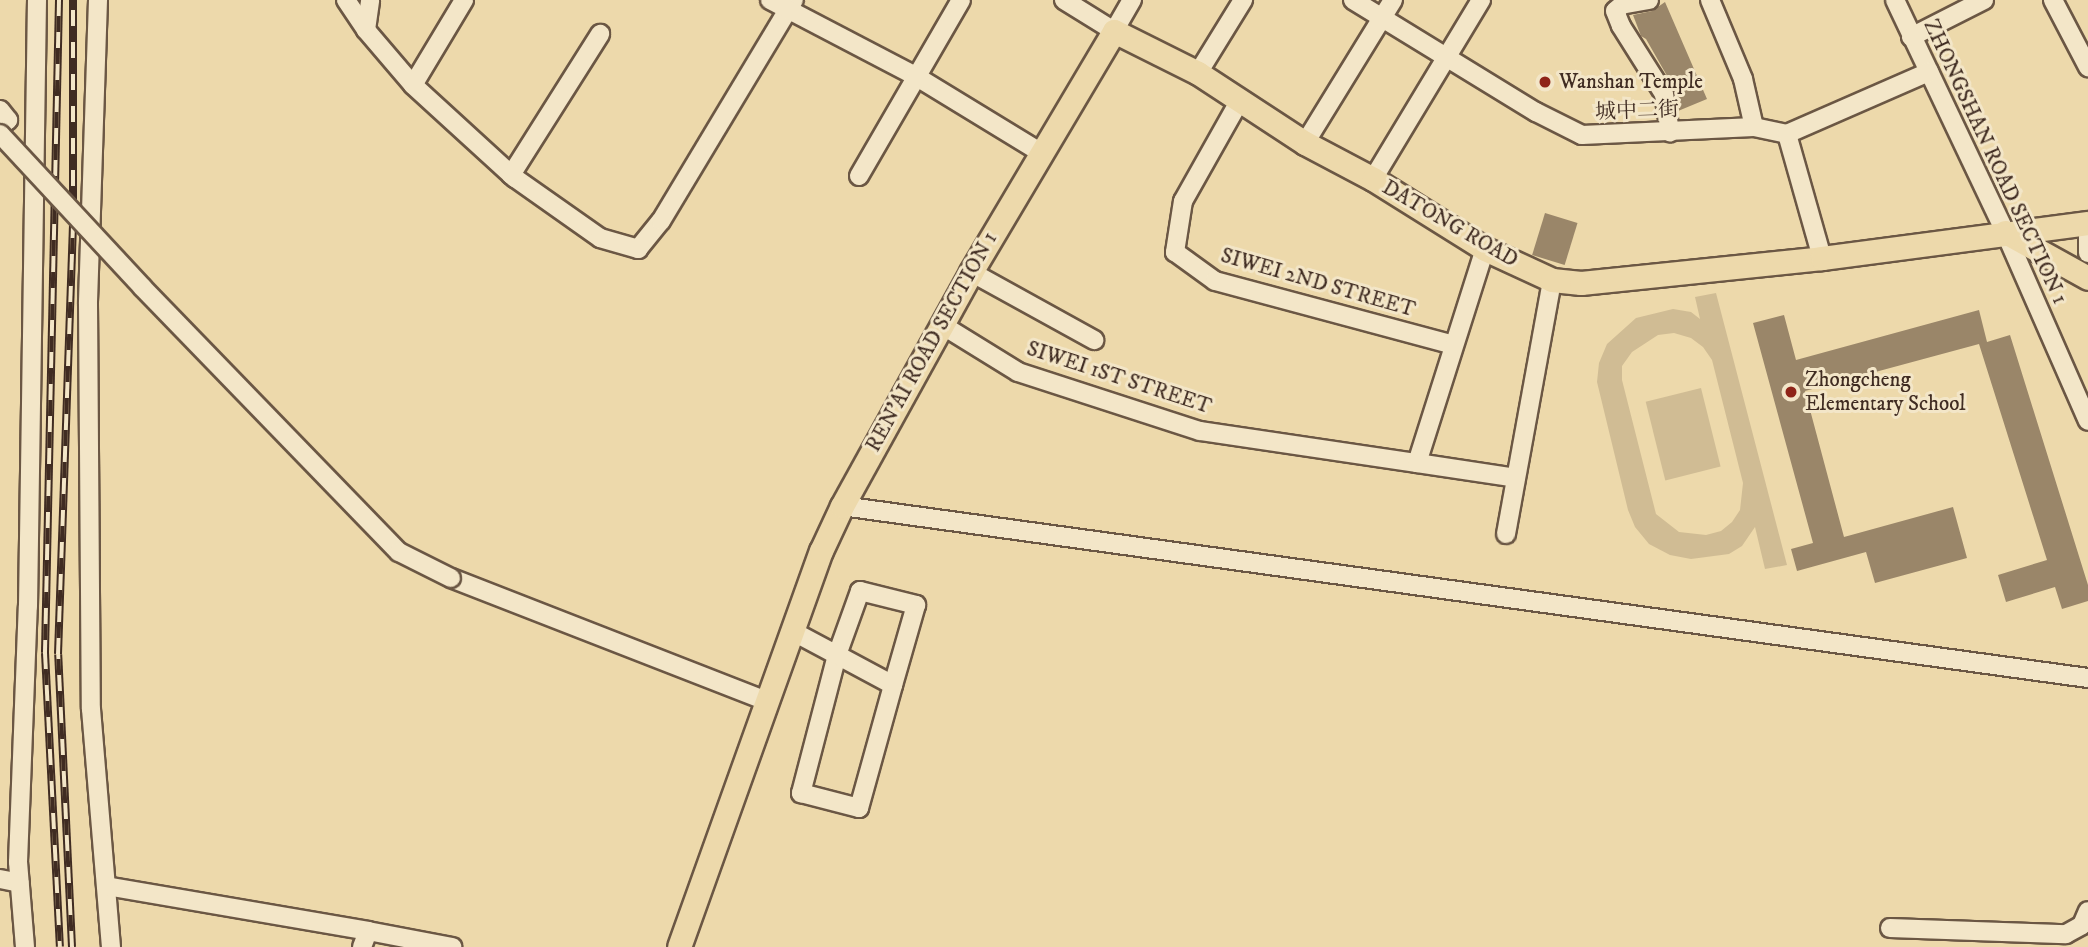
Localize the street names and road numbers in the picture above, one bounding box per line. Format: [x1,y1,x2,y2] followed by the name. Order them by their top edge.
[1918,16,2072,308] street label: ZHONGSHAN ROAD SECTION 1
[1595,97,1679,125] street label: 城中二街
[1378,175,1522,273] street label: DATONG ROAD
[861,228,1003,456] street label: REN'AI ROAD SECTION 1
[1218,243,1418,323] street label: SIWEI 2ND STREET
[1024,336,1214,420] street label: SIWEI 1ST STREET

